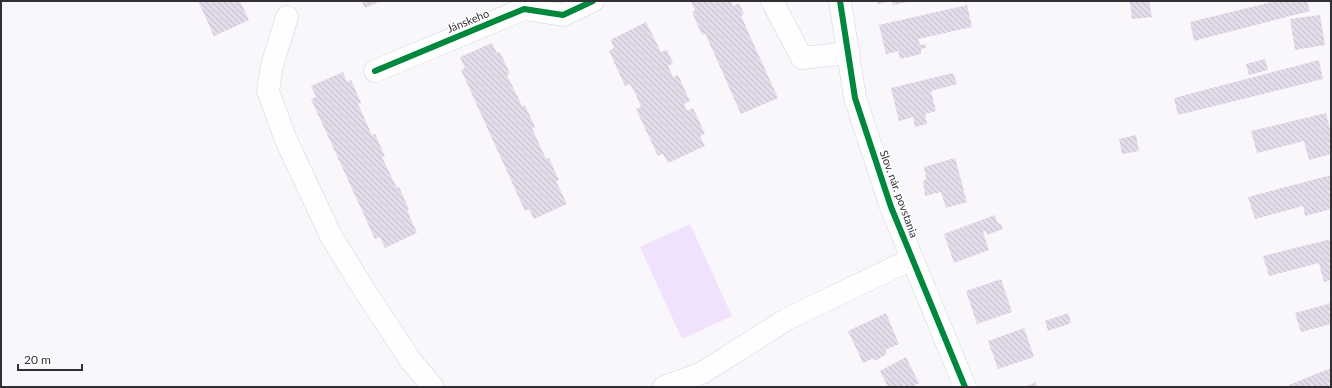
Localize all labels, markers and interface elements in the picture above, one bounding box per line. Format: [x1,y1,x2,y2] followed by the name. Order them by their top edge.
[445,6,491,35] street label: Jánskeho
[878,148,921,239] street label: Slov. nár. povstania
[18,346,82,372] scale bar
[24,352,51,367] text: 20 m

